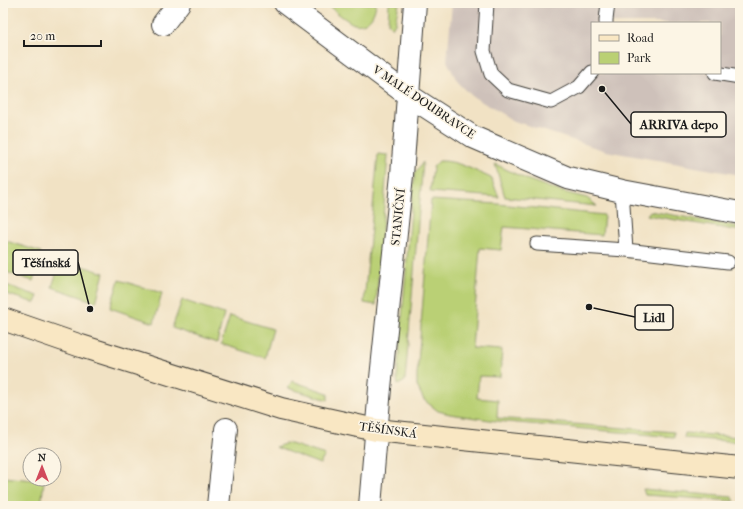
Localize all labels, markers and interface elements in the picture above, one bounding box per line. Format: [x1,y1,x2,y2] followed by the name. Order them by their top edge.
[24,22,101,48] scale bar
[591,22,721,74] legend
[30,29,55,43] text: 20 m
[627,31,654,45] text: Road
[627,51,652,65] text: Park
[369,61,478,142] street label: V MALÉ DOUBRAVCE
[631,112,726,137] callout: ARRIVA depo
[639,117,719,133] text: ARRIVA depo
[387,187,408,246] street label: STANIČNÍ
[13,250,78,275] callout: Těšínská
[21,255,71,270] text: Těšínská
[635,305,673,330] callout: Lidl
[643,310,666,325] text: Lidl
[358,418,418,441] street label: TĚŠÍNSKÁ
[22,447,62,487] north arrow
[38,451,47,464] text: N

